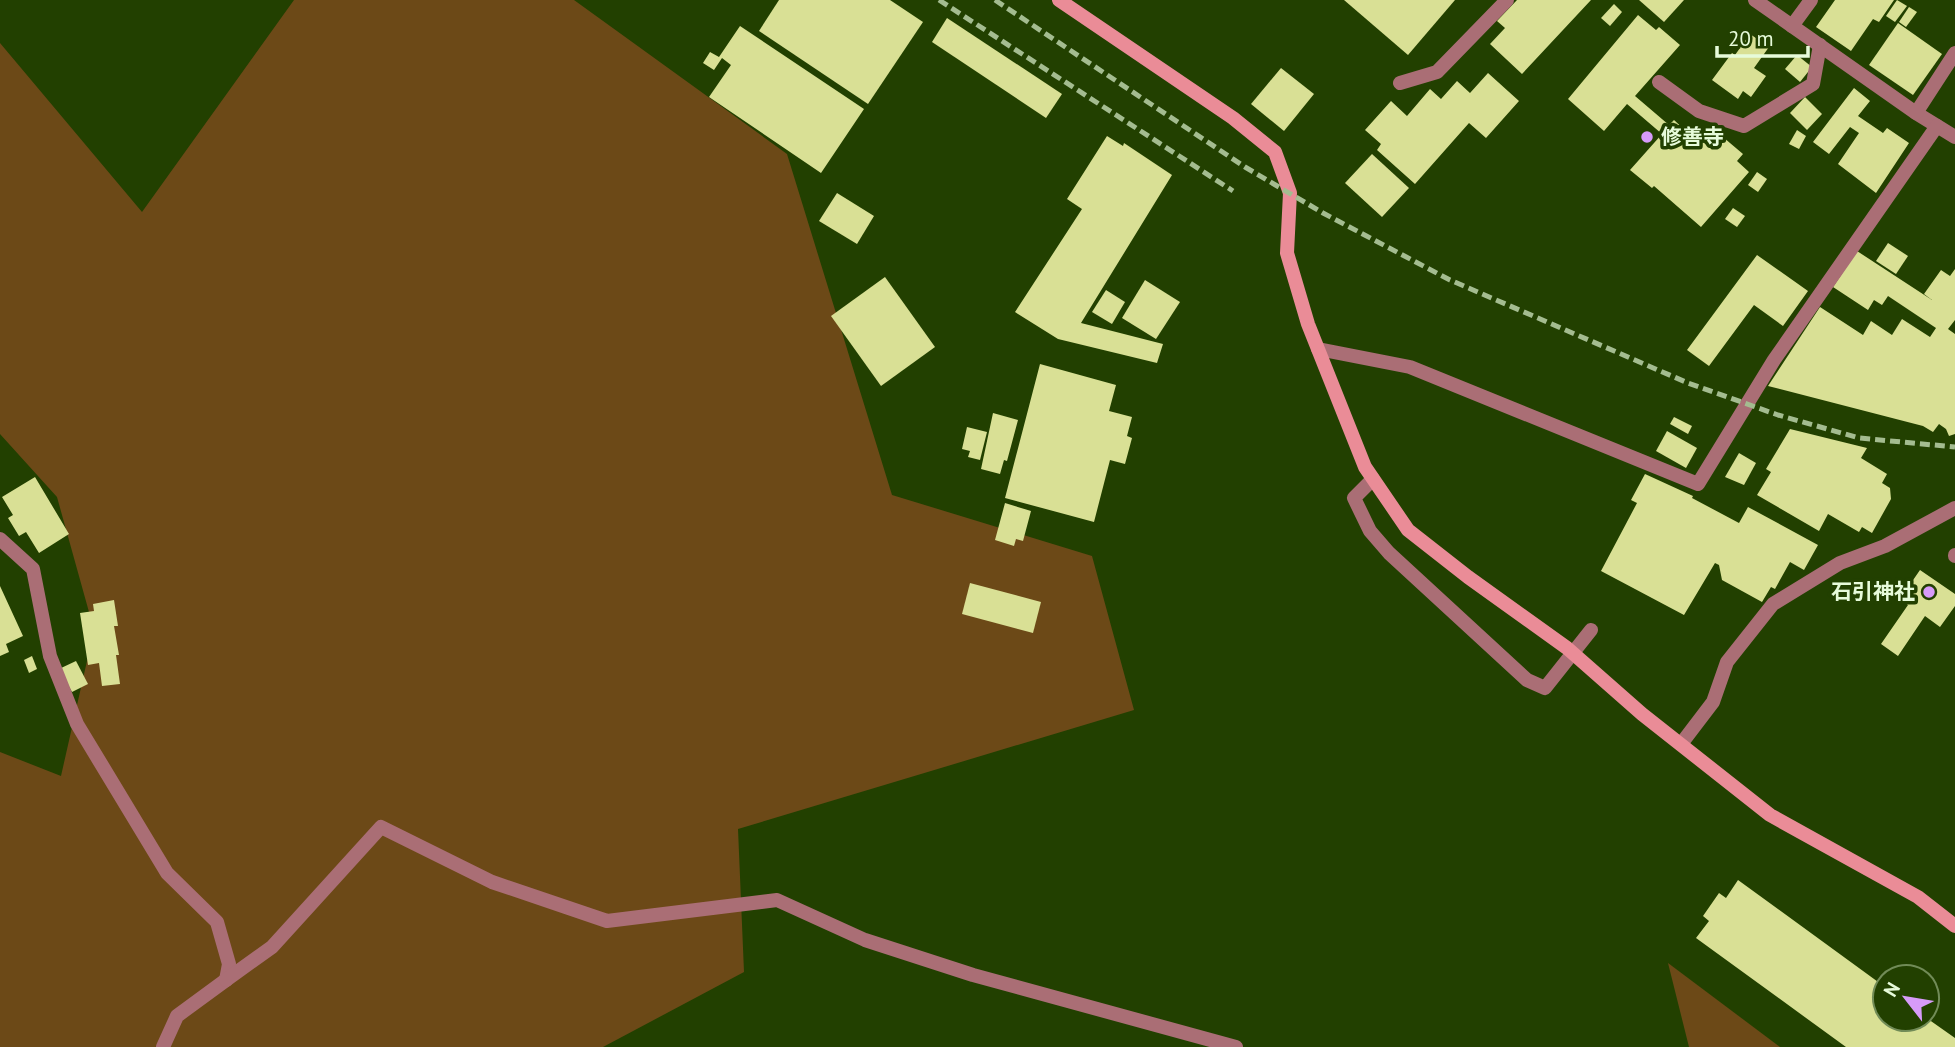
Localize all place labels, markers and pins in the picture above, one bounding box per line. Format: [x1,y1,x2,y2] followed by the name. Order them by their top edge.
[1661,123,1724,150] place label: 修善寺
[1639,129,1655,145] marker: 修善寺
[1831,578,1915,605] place label: 石引神社
[1921,584,1937,600] marker: 石引神社

